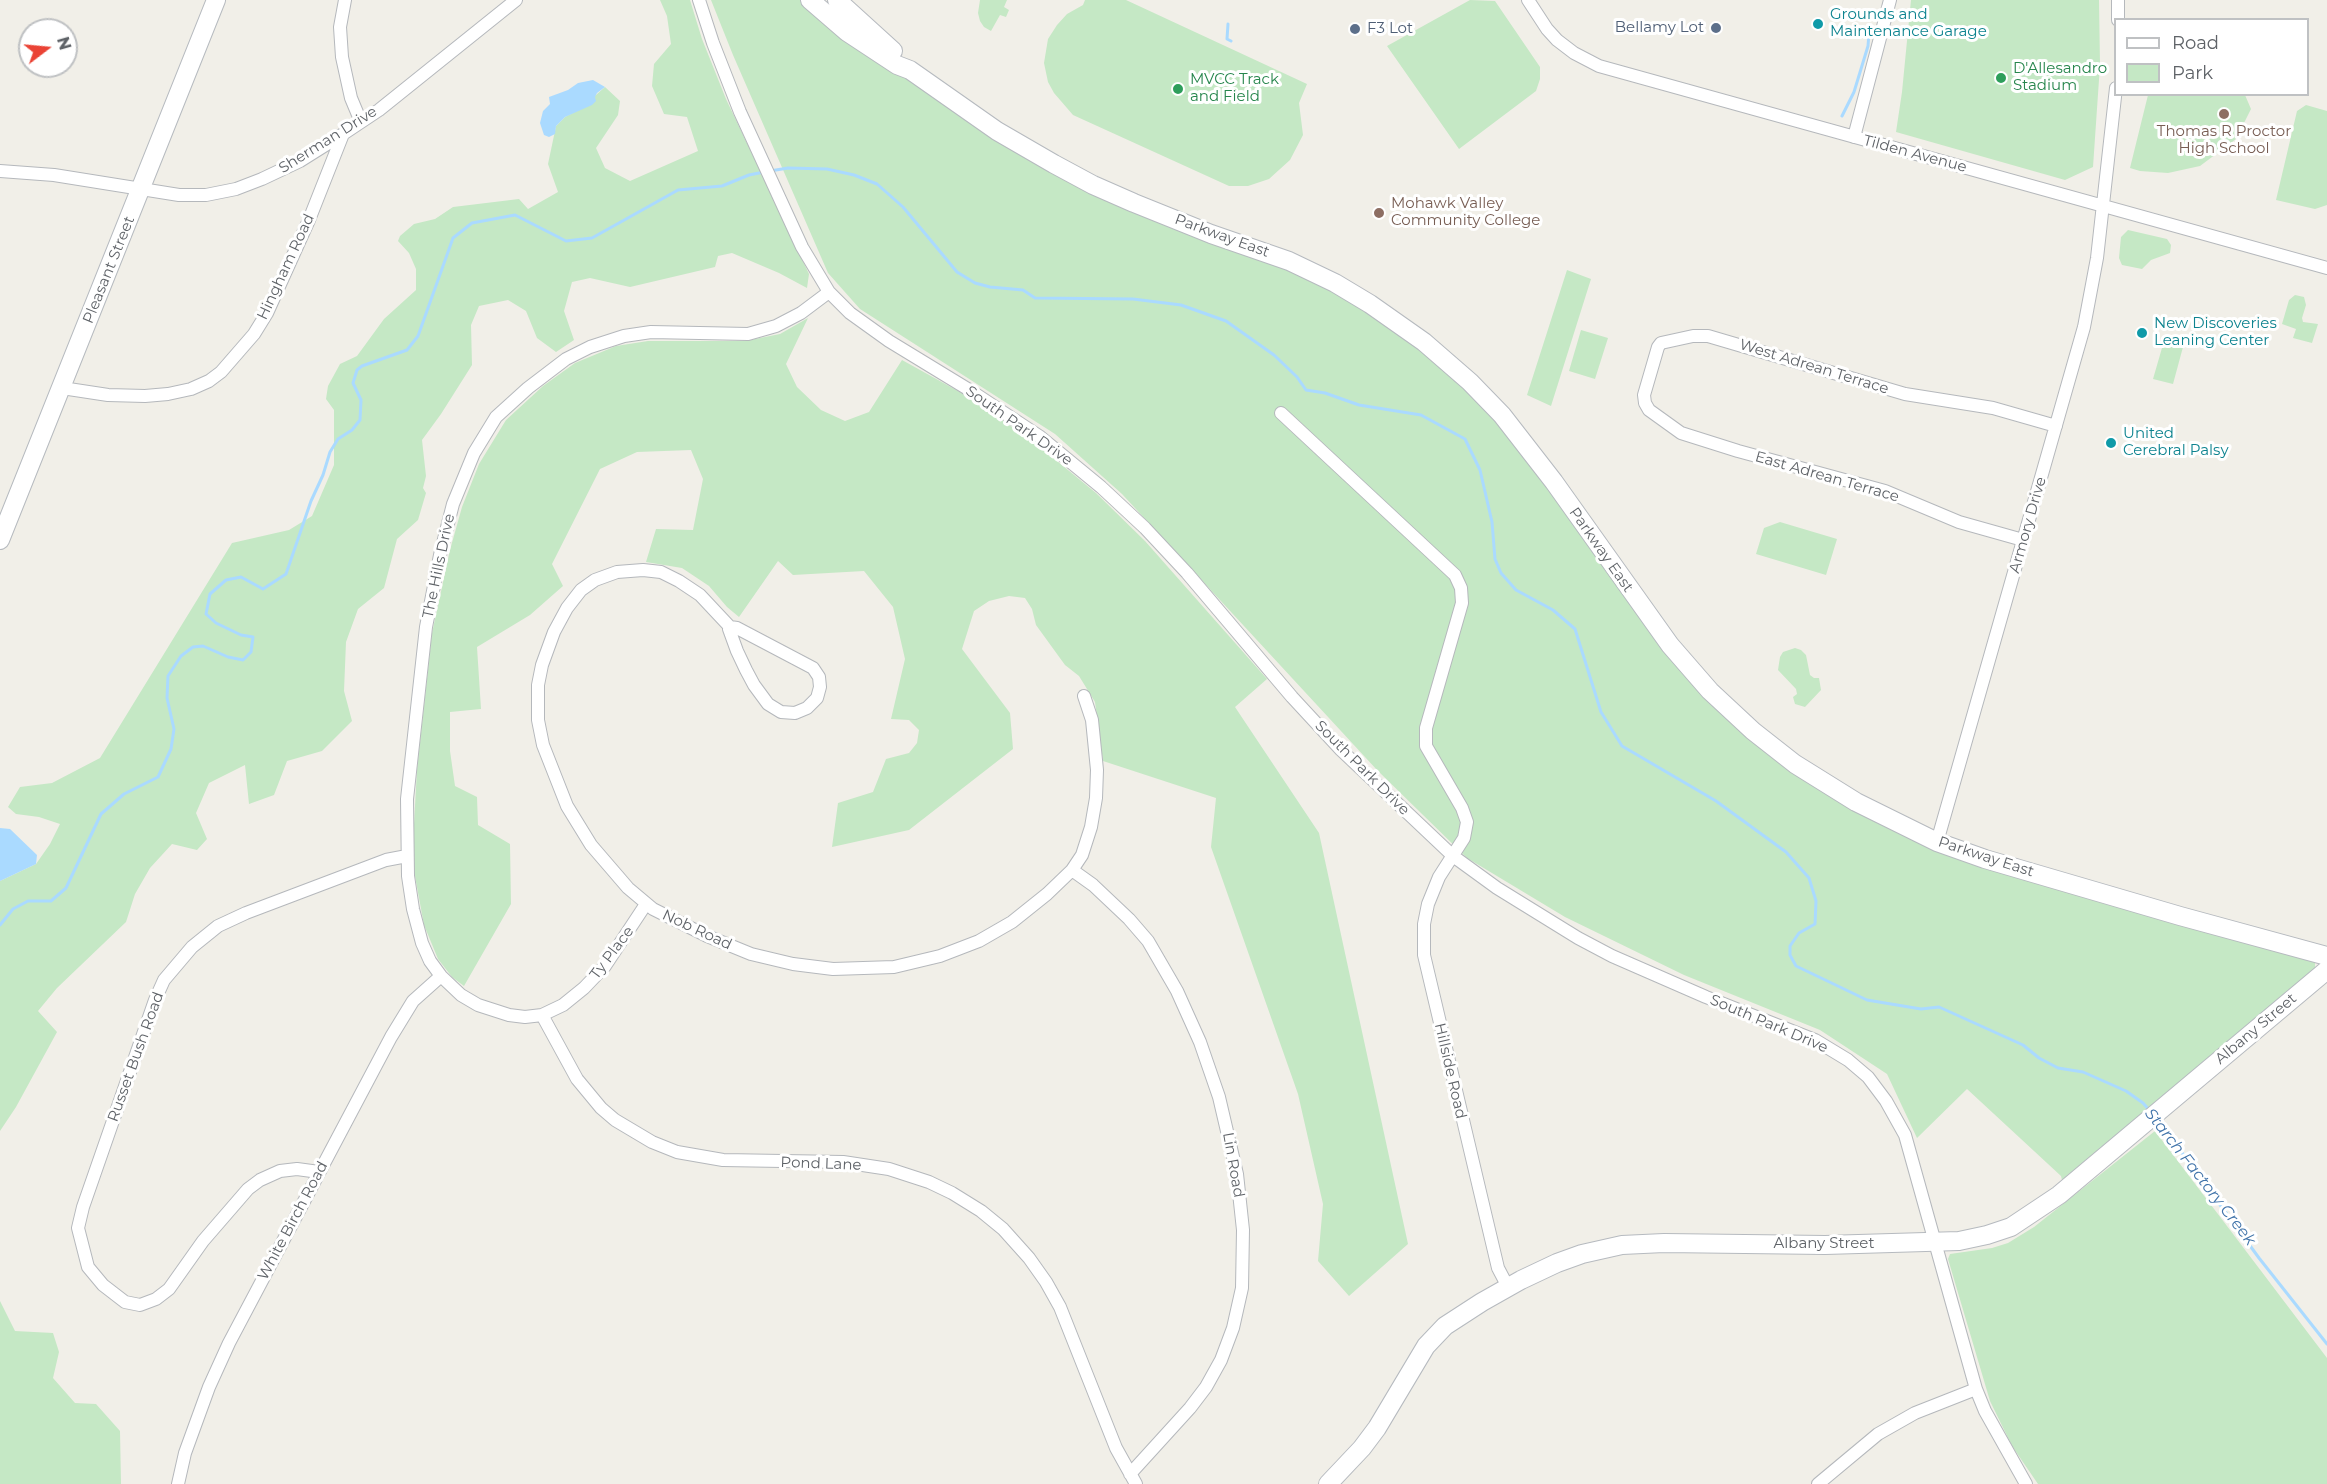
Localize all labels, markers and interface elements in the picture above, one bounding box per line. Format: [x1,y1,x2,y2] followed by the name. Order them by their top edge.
[1830,6,1987,41] place label: Grounds and Maintenance Garage
[1811,17,1825,31] marker: Grounds and Maintenance Garage
[18,18,78,78] north arrow
[2114,18,2309,96] legend
[1615,19,1704,37] place label: Bellamy Lot
[1367,20,1413,38] place label: F3 Lot
[1709,21,1723,35] marker: Bellamy Lot
[1348,22,1362,36] marker: F3 Lot
[2172,32,2219,54] text: Road
[53,35,75,52] text: N
[2013,60,2107,95] place label: D'Allesandro Stadium
[2172,62,2213,84] text: Park
[1190,71,1279,106] place label: MVCC Track and Field
[1994,71,2008,85] marker: D'Allesandro Stadium
[1171,82,1185,96] marker: MVCC Track and Field
[276,103,380,177] street label: Sherman Drive
[2217,107,2231,121] marker: Thomas R Proctor High School
[2157,123,2291,158] place label: Thomas R Proctor High School
[1861,132,1969,176] street label: Tilden Avenue
[1391,195,1540,230] place label: Mohawk Valley Community College
[1372,206,1386,220] marker: Mohawk Valley Community College
[254,211,318,323] street label: Hingham Road
[1172,211,1272,261] street label: Parkway East
[79,214,139,326] street label: Pleasant Street
[2154,315,2277,350] place label: New Discoveries Leaning Center
[2135,326,2149,340] marker: New Discoveries Leaning Center
[1737,336,1891,398] street label: West Adrean Terrace
[962,382,1076,470] street label: South Park Drive
[2123,425,2229,460] place label: United Cerebral Palsy
[2104,436,2118,450] marker: United Cerebral Palsy
[1753,448,1901,506] street label: East Adrean Terrace
[2006,475,2050,575] street label: Armory Drive
[1565,504,1637,596] street label: Parkway East
[419,512,459,620] street label: The Hills Drive
[1311,717,1413,819] street label: South Park Drive
[1936,833,2036,881] street label: Parkway East
[659,906,735,954] street label: Nob Road
[586,923,638,983] street label: Ty Place
[104,990,168,1124] street label: Russet Bush Road
[2212,990,2300,1068] street label: Albany Street
[1707,991,1831,1057] street label: South Park Drive
[1430,1021,1470,1121] street label: Hillside Road
[2140,1105,2260,1249] water label: Starch Factory Creek
[1218,1131,1248,1199] street label: Lin Road
[780,1154,862,1174] street label: Pond Lane
[254,1158,332,1284] street label: White Birch Road
[1773,1235,1875,1253] street label: Albany Street

